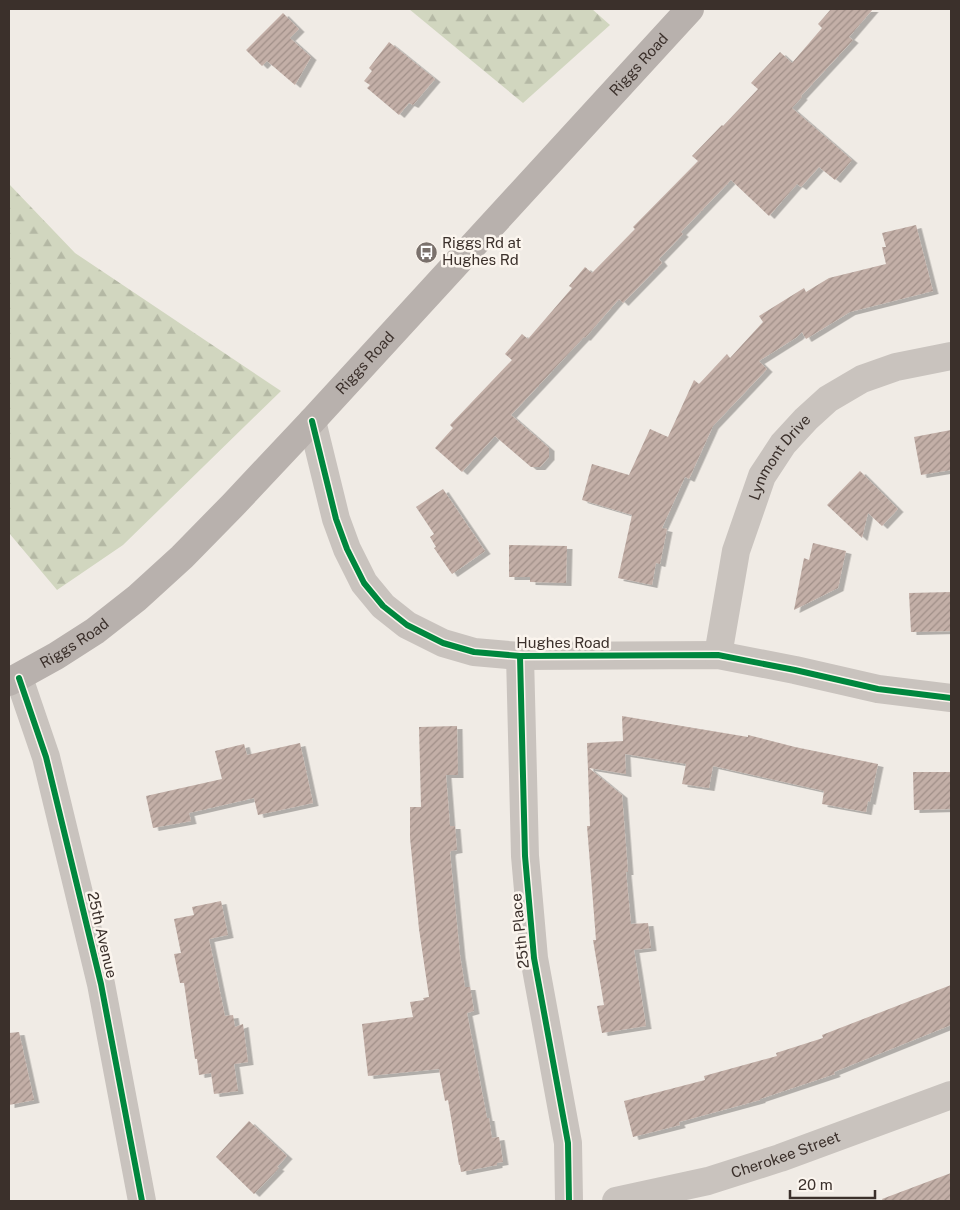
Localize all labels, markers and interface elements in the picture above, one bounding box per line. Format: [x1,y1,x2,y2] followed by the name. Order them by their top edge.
[606,30,671,99] street label: Riggs Road
[442,234,522,268] place label: Riggs Rd at Hughes Rd
[414,240,438,264] bus stop icon: Riggs Rd at Hughes Rd
[332,328,398,398] street label: Riggs Road
[745,411,814,502] street label: Lynmont Drive
[37,614,112,671] street label: Riggs Road
[516,634,610,651] street label: Hughes Road
[84,890,121,980] street label: 25th Avenue
[507,893,532,970] street label: 25th Place
[729,1128,842,1181] street label: Cherokee Street
[790,1168,875,1200] scale bar
[798,1176,833,1193] text: 20 m

